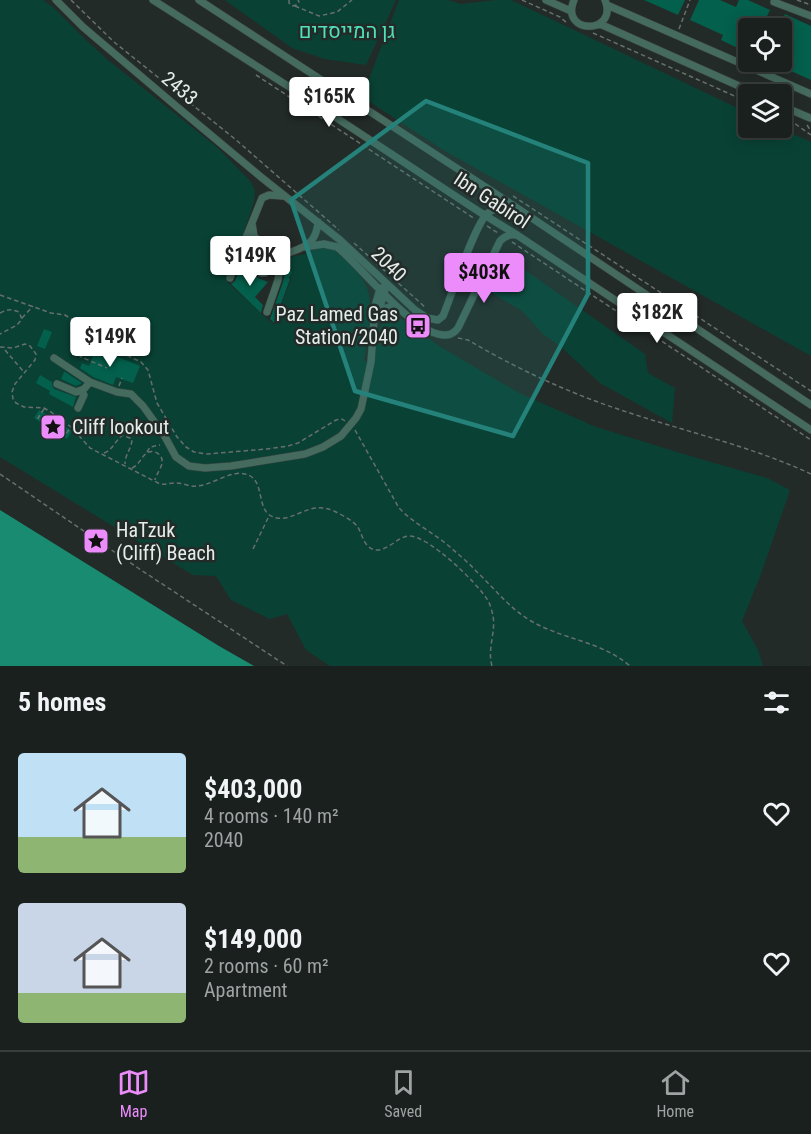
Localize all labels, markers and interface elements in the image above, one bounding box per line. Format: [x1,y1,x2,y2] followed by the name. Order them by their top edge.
[738,18,792,138] map controls
[738,18,792,72] button: locate
[299,19,395,43] park label: גן המייסדים
[157,66,203,110] street label: 2433
[287,77,371,128] pin: $165K
[303,84,355,108] text: $165K
[738,84,792,138] button: layers
[450,167,534,233] street label: Ibn Gabirol
[208,236,292,287] pin: $149K
[366,242,412,286] street label: 2040
[224,243,276,267] text: $149K
[442,253,526,304] pin: $403K
[458,260,510,284] text: $403K
[615,293,699,344] pin: $182K
[631,300,683,324] text: $182K
[276,302,398,349] place label: Paz Lamed Gas Station/2040
[403,311,433,341] bus stop icon: Paz Lamed Gas Station/2040
[68,317,152,368] pin: $149K
[84,324,136,348] text: $149K
[38,412,68,442] place icon: Cliff lookout
[72,415,169,439] place label: Cliff lookout
[116,518,215,565] place label: HaTzuk (Cliff) Beach
[81,526,111,556] place icon: HaTzuk (Cliff) Beach
[760,686,793,719] icon: filters
[18,687,106,717] text: 5 homes
[204,774,302,804] text: $403,000
[66,777,138,849] icon: home
[760,797,793,830] icon: heart
[204,804,339,828] text: 4 rooms · 140 m²
[204,828,244,852] text: 2040
[204,924,302,954] text: $149,000
[66,927,138,999] icon: home
[760,947,793,980] icon: heart
[204,954,329,978] text: 2 rooms · 60 m²
[204,978,288,1002] text: Apartment
[117,1066,150,1121] tab: Map
[384,1066,422,1121] tab: Saved
[656,1066,694,1121] tab: Home

